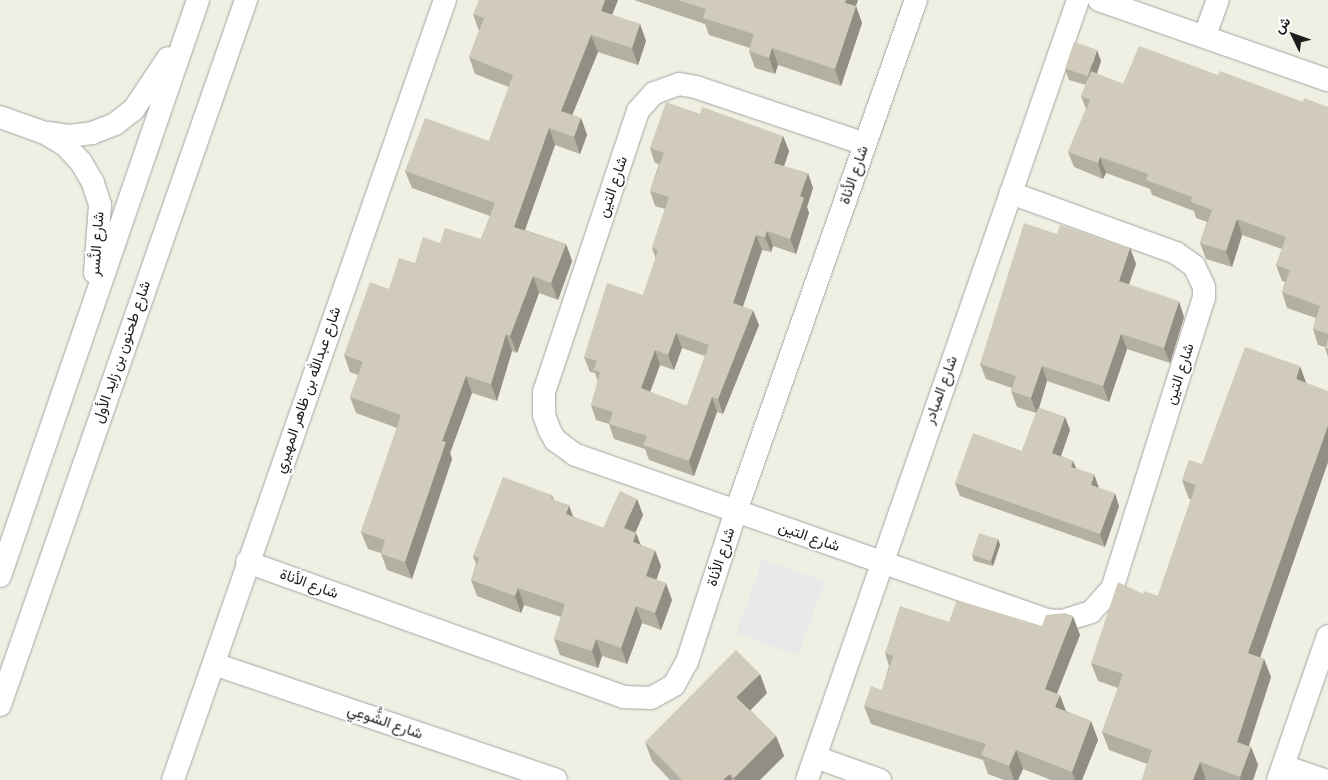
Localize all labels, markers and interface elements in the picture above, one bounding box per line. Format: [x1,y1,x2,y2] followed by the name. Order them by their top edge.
[1268,10,1318,60] north arrow
[1270,13,1294,37] text: ش
[836,143,872,207] street label: شارع الأناة
[594,154,632,220] street label: شارع التين
[86,211,108,277] street label: شارع النَّسر
[89,278,155,426] street label: شارع طحنون بن زايد الأول
[271,304,345,476] street label: شارع عبدالله بن ظاهر المهيري
[1162,341,1198,407] street label: شارع التين
[920,353,962,427] street label: شارع المبادر
[776,518,842,556] street label: شارع التين
[703,525,739,589] street label: شارع الأناة
[277,565,341,603] street label: شارع الأناة
[345,701,425,743] street label: شارع الشُّوعِي

